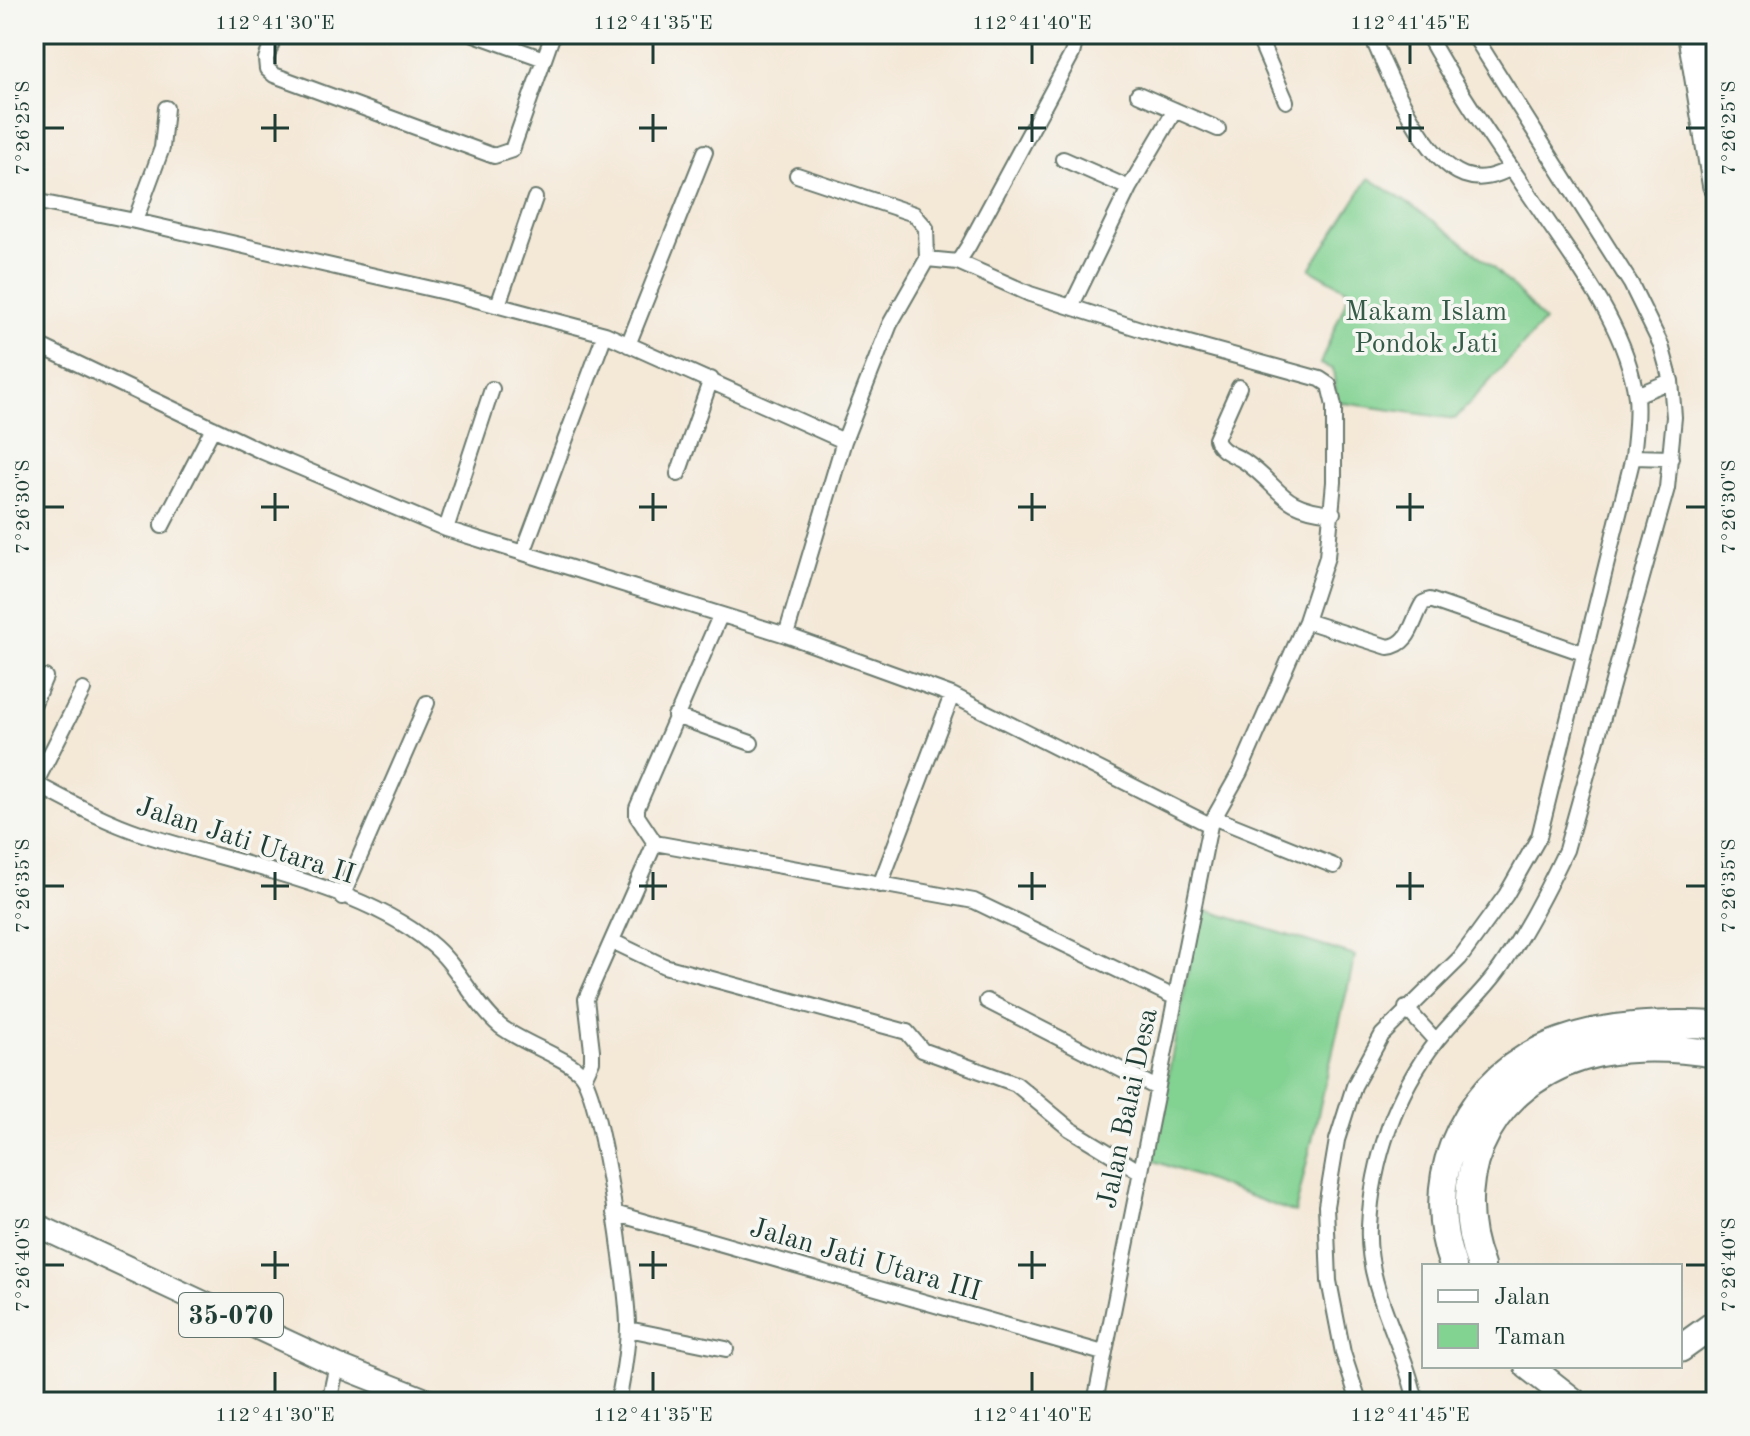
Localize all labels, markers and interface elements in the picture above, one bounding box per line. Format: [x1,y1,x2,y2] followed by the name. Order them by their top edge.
[215,14,335,34] text: 112°41'30"E
[593,14,713,34] text: 112°41'35"E
[972,14,1092,34] text: 112°41'40"E
[1350,14,1470,34] text: 112°41'45"E
[14,81,34,175] text: 7°26'25"S
[1720,81,1740,175] text: 7°26'25"S
[1345,299,1507,359] park label: Makam Islam Pondok Jati
[14,460,34,554] text: 7°26'30"S
[1720,460,1740,554] text: 7°26'30"S
[132,793,358,890] street label: Jalan Jati Utara II
[14,839,34,933] text: 7°26'35"S
[1720,839,1740,933] text: 7°26'35"S
[1094,1006,1164,1211] street label: Jalan Balai Desa
[746,1214,984,1307] street label: Jalan Jati Utara III
[14,1218,34,1312] text: 7°26'40"S
[1720,1218,1740,1312] text: 7°26'40"S
[1422,1264,1682,1368] legend
[1494,1286,1550,1310] text: Jalan
[179,1293,283,1337] road number: 35-070
[1494,1326,1566,1350] text: Taman
[215,1406,335,1426] text: 112°41'30"E
[593,1406,713,1426] text: 112°41'35"E
[972,1406,1092,1426] text: 112°41'40"E
[1350,1406,1470,1426] text: 112°41'45"E

